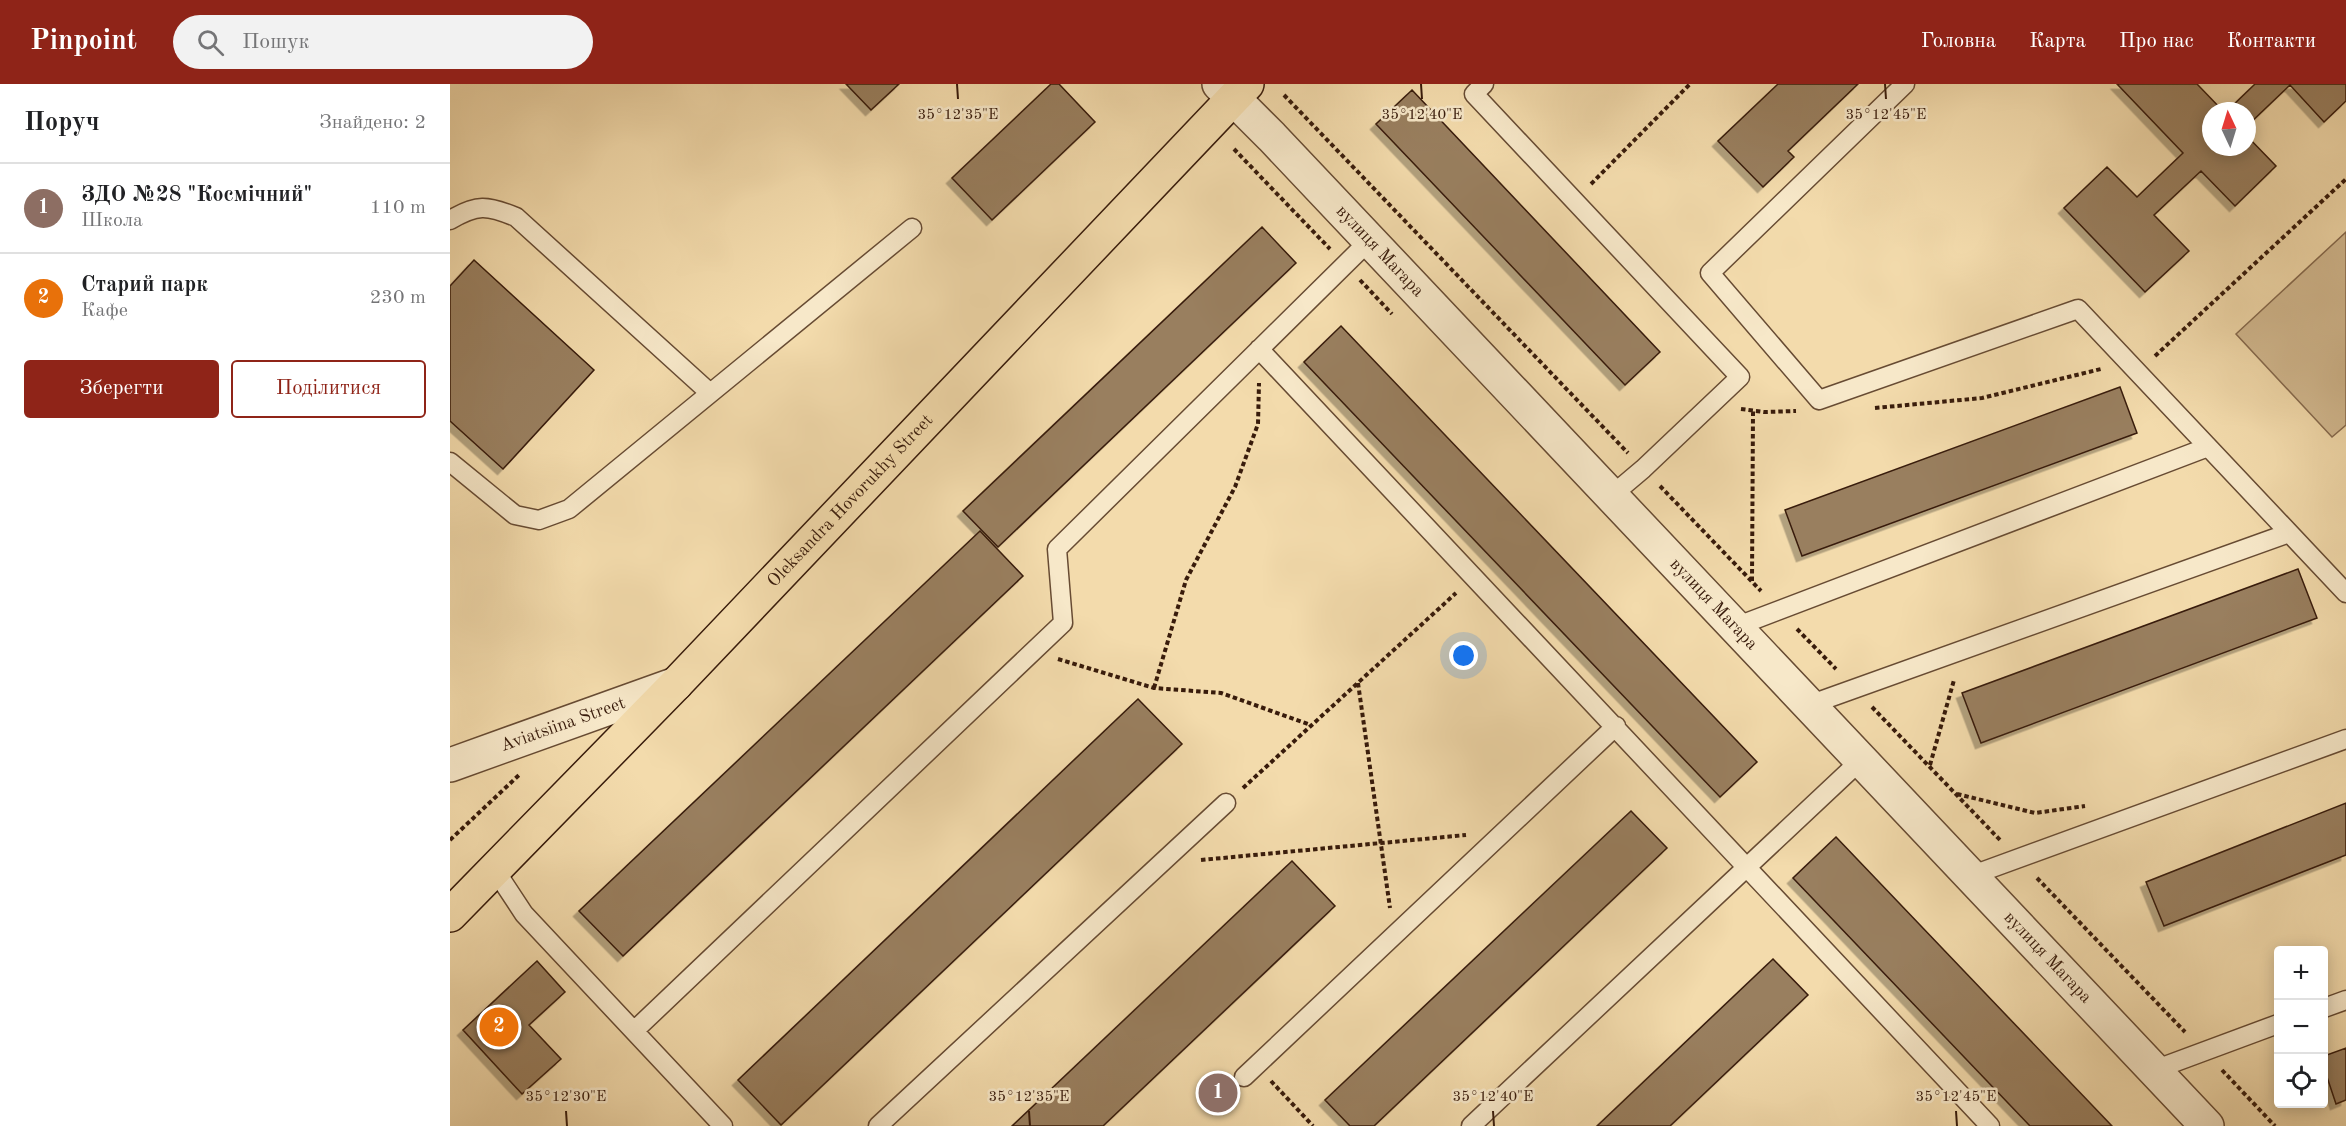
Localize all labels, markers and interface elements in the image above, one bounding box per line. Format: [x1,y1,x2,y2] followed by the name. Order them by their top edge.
[173,15,593,69] search box
[194,26,227,59] icon: search
[30,28,137,56] text: Pinpoint
[242,31,310,53] text: Пошук
[1921,31,1996,52] text: Головна
[2029,31,2086,52] text: Карта
[2119,31,2194,52] text: Про нас
[2227,31,2316,52] text: Контакти
[2202,102,2256,156] north arrow
[918,108,998,123] text: 35°12'35"E
[1382,108,1462,123] text: 35°12'40"E
[1846,108,1926,123] text: 35°12'45"E
[24,110,100,136] text: Поруч
[319,113,426,133] text: Знайдено: 2
[81,184,312,206] text: ЗДО №28 "Космічний"
[38,198,49,218] text: 1
[370,198,426,218] text: 110 m
[1333,202,1427,300] street label: вулиця Магара
[81,211,143,231] text: Школа
[81,274,208,296] text: Старий парк
[38,288,49,308] text: 2
[370,288,426,308] text: 230 m
[81,301,128,321] text: Кафе
[24,360,219,418] button: Зберегти
[231,360,426,418] button: Поділитися
[764,411,936,591] street label: Oleksandra Hovorukhy Street
[1666,555,1761,654] street label: вулиця Магара
[1449,641,1478,670] your location
[498,694,628,755] street label: Aviatsiina Street
[2000,908,2095,1007] street label: вулиця Магара
[2274,946,2328,1108] map controls
[2274,946,2328,1000] button: +
[2274,1000,2328,1054] button: −
[479,1004,518,1050] pin: 2
[2274,1054,2328,1108] button: locate
[1198,1070,1238,1116] pin: 1
[526,1090,606,1105] text: 35°12'30"E
[989,1090,1069,1105] text: 35°12'35"E
[1453,1090,1533,1105] text: 35°12'40"E
[1916,1090,1996,1105] text: 35°12'45"E

